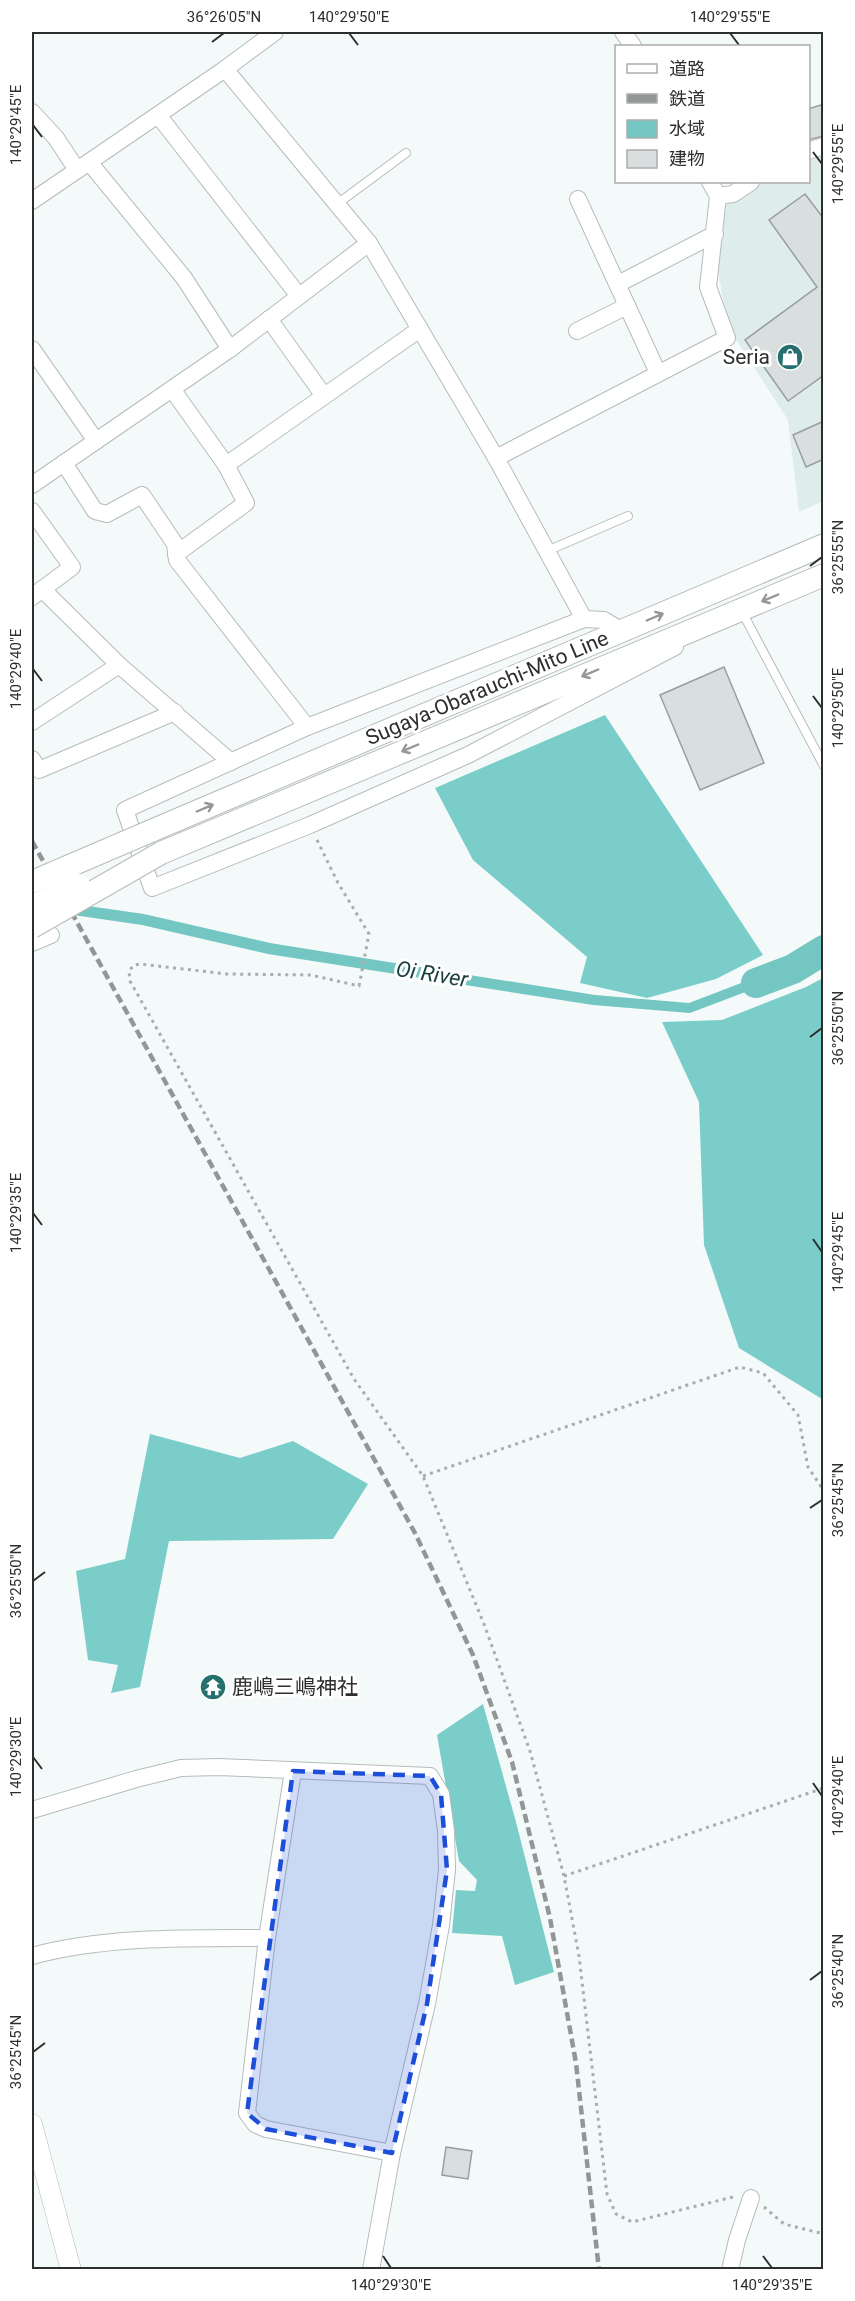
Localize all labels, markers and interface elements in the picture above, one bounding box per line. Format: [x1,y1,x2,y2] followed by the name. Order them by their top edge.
[187,8,261,26] text: 36°26'05"N
[309,8,390,26] text: 140°29'50"E
[690,8,771,26] text: 140°29'55"E
[615,45,810,183] legend
[669,58,705,79] text: 道路
[7,84,25,165] text: 140°29'45"E
[669,88,705,109] text: 鉄道
[669,118,705,139] text: 水域
[829,123,847,204] text: 140°29'55"E
[669,148,705,169] text: 建物
[775,342,805,372] shop icon: Seria
[723,345,770,369] place label: Seria
[829,520,847,594] text: 36°25'55"N
[761,592,779,604] one-way arrow
[645,611,663,622] one-way arrow
[362,626,612,750] street label: Sugaya-Obarauchi-Mito Line
[7,628,25,709] text: 140°29'40"E
[829,667,847,748] text: 140°29'50"E
[581,668,599,679] one-way arrow
[401,744,419,755] one-way arrow
[195,802,213,813] one-way arrow
[394,956,470,992] water label: Oi River
[829,991,847,1065] text: 36°25'50"N
[7,1172,25,1253] text: 140°29'35"E
[829,1211,847,1292] text: 140°29'45"E
[829,1463,847,1537] text: 36°25'45"N
[7,1544,25,1618] text: 36°25'50"N
[198,1672,228,1702] temple icon: 鹿嶋三嶋神社
[232,1675,358,1699] place label: 鹿嶋三嶋神社
[7,1716,25,1797] text: 140°29'30"E
[829,1755,847,1836] text: 140°29'40"E
[829,1934,847,2008] text: 36°25'40"N
[7,2015,25,2089] text: 36°25'45"N
[351,2276,432,2294] text: 140°29'30"E
[732,2276,813,2294] text: 140°29'35"E

